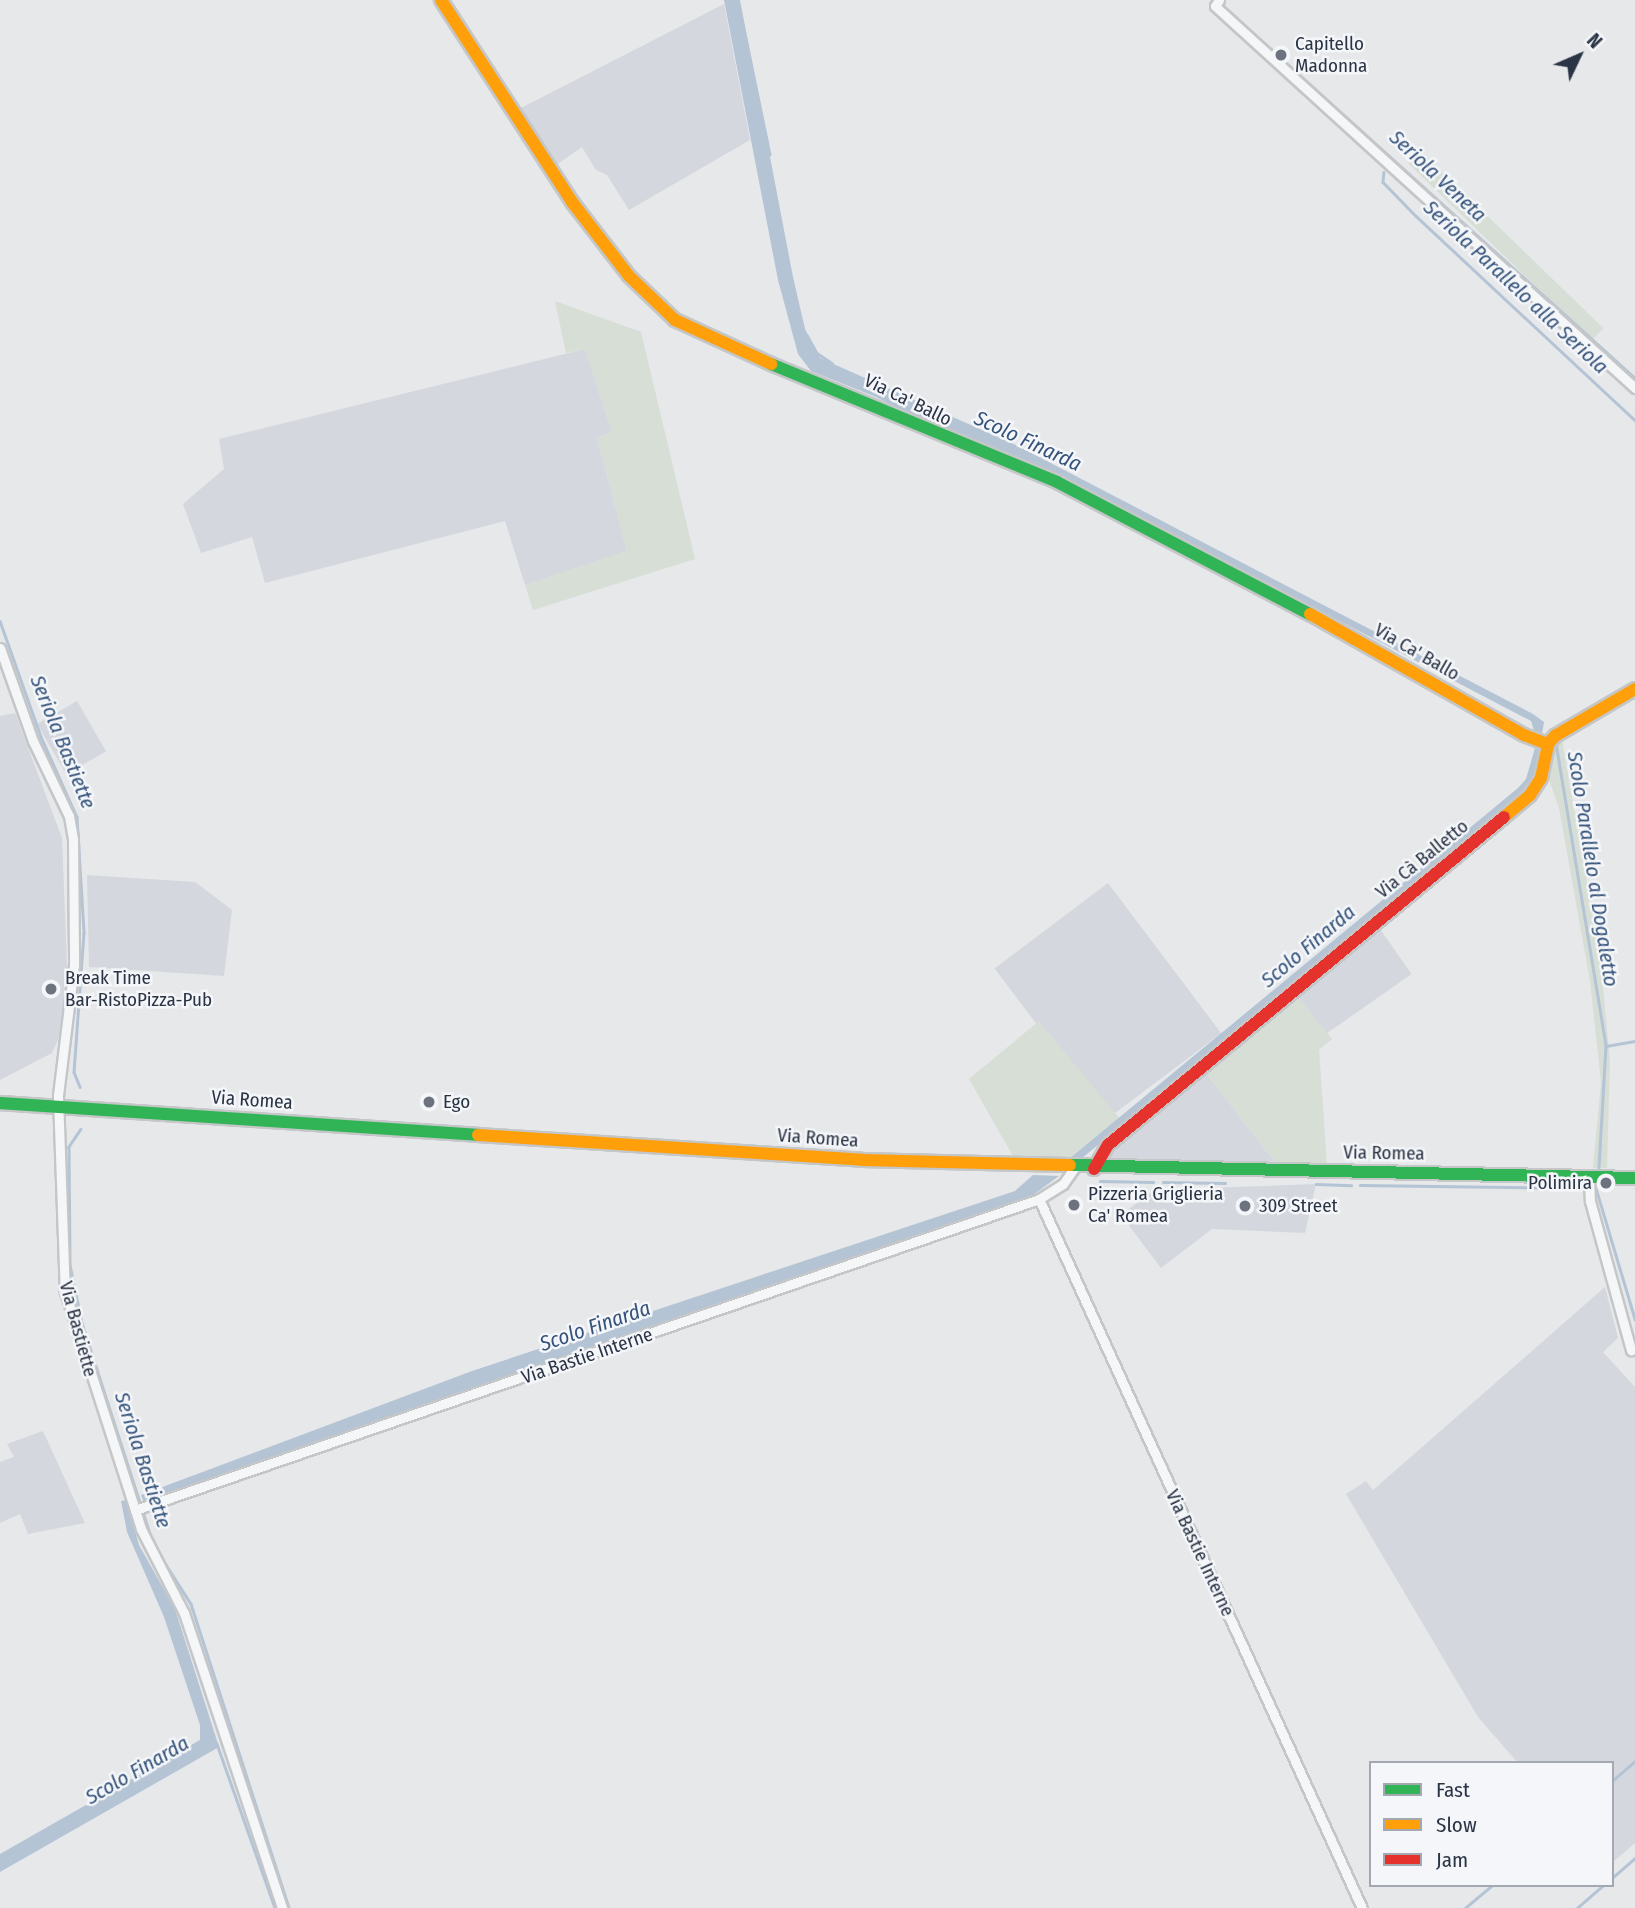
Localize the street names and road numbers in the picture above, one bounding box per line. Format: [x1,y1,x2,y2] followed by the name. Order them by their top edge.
[861,369,955,431] street label: Via Ca' Ballo
[1370,618,1464,686] street label: Via Ca' Ballo
[1371,815,1473,903] street label: Via Cà Balletto
[211,1086,293,1114] street label: Via Romea
[777,1124,859,1152] street label: Via Romea
[1343,1141,1425,1165] street label: Via Romea
[54,1279,102,1379] street label: Via Bastiette
[518,1323,656,1389] street label: Via Bastie Interne
[1161,1486,1239,1620] street label: Via Bastie Interne

